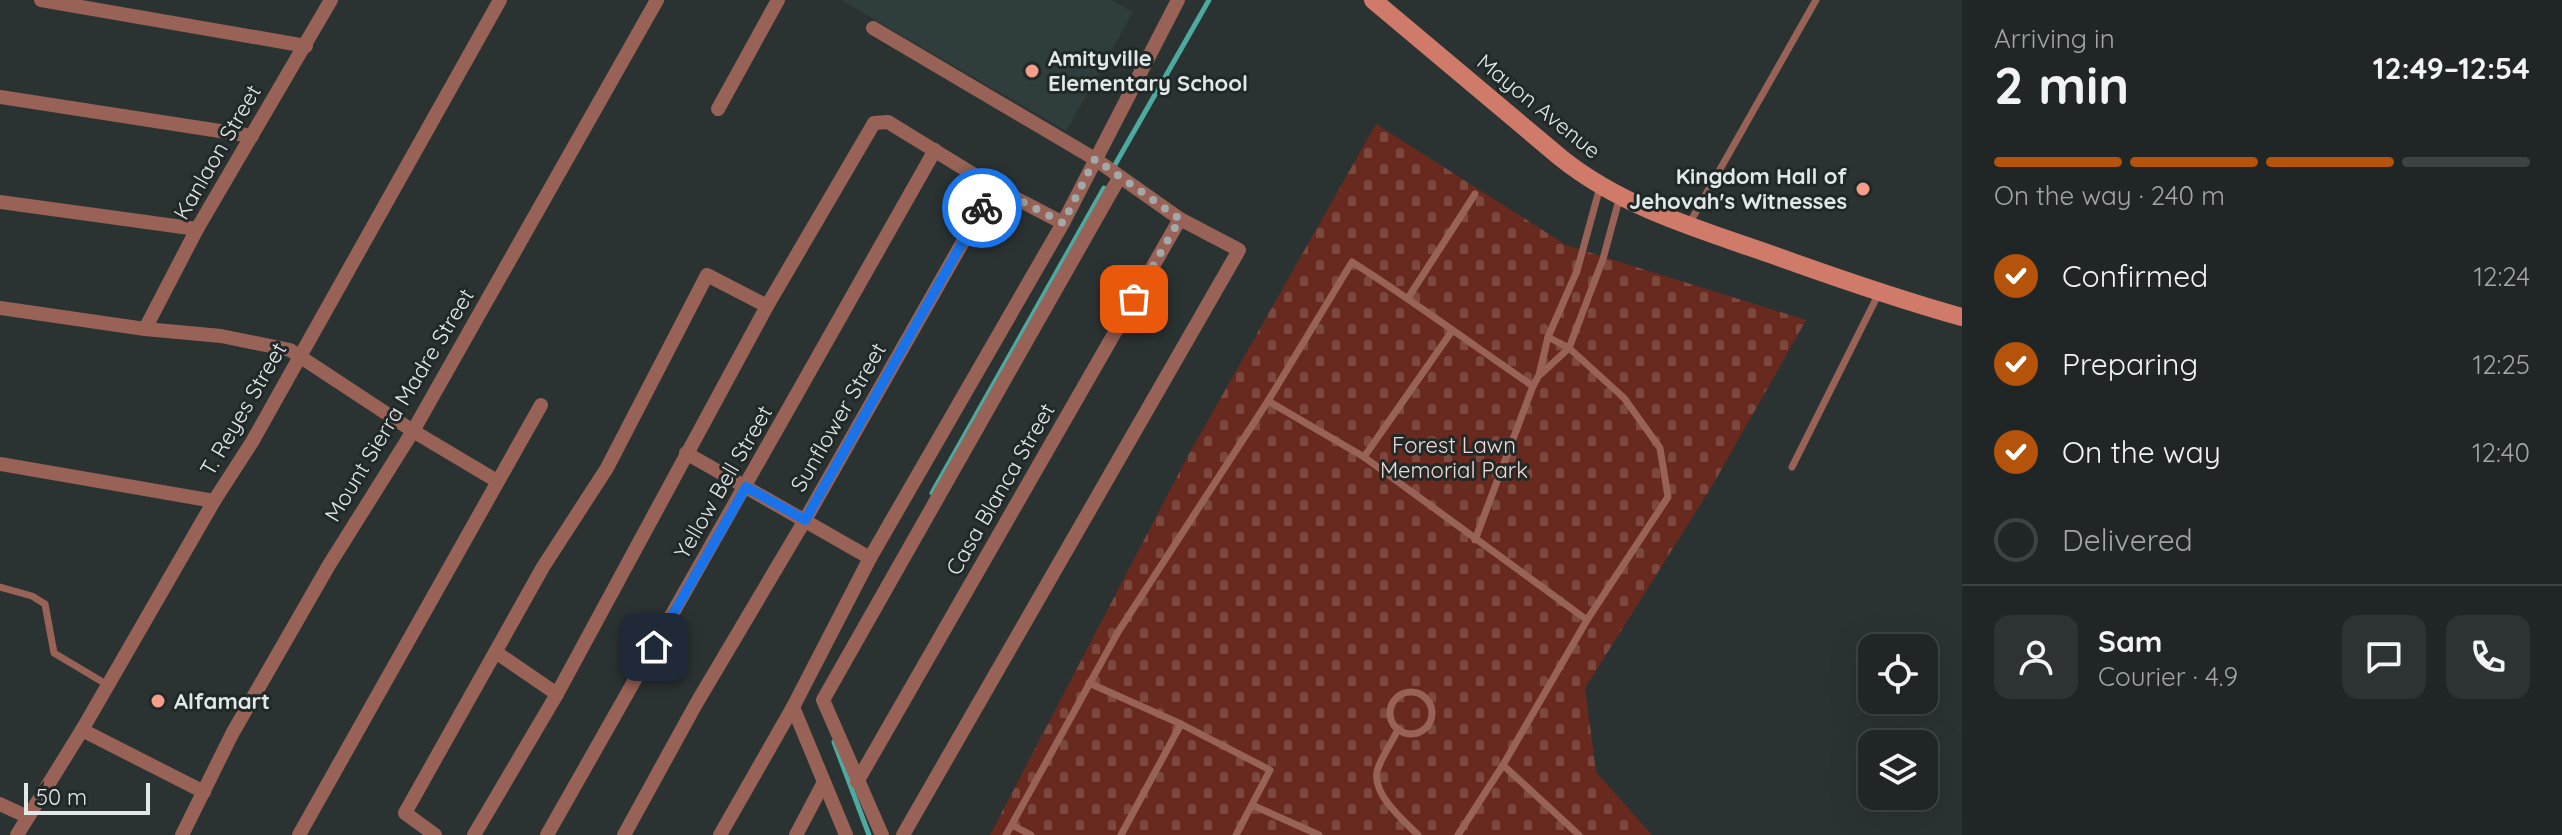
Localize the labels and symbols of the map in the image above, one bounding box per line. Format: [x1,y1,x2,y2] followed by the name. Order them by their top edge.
[1048,44,1248,97] place label: Amityville Elementary School
[1471,48,1607,164] street label: Mayon Avenue
[1023,62,1041,80] marker: Amityville Elementary School
[167,79,267,225] street label: Kanlaon Street
[1629,162,1847,215] place label: Kingdom Hall of Jehovah's Witnesses
[942,168,1022,248] courier
[1854,180,1872,198] marker: Kingdom Hall of Jehovah's Witnesses
[1100,265,1168,333] pin
[318,283,480,527] street label: Mount Sierra Madre Street
[194,337,292,481] street label: T. Reyes Street
[784,338,892,496] street label: Sunflower Street
[939,398,1061,580] street label: Casa Blanca Street
[668,400,778,564] street label: Yellow Bell Street
[1380,431,1528,484] park label: Forest Lawn Memorial Park
[620,613,688,681] pin
[174,687,270,715] place label: Alfamart
[149,692,167,710] marker: Alfamart
[24,779,150,815] scale bar

